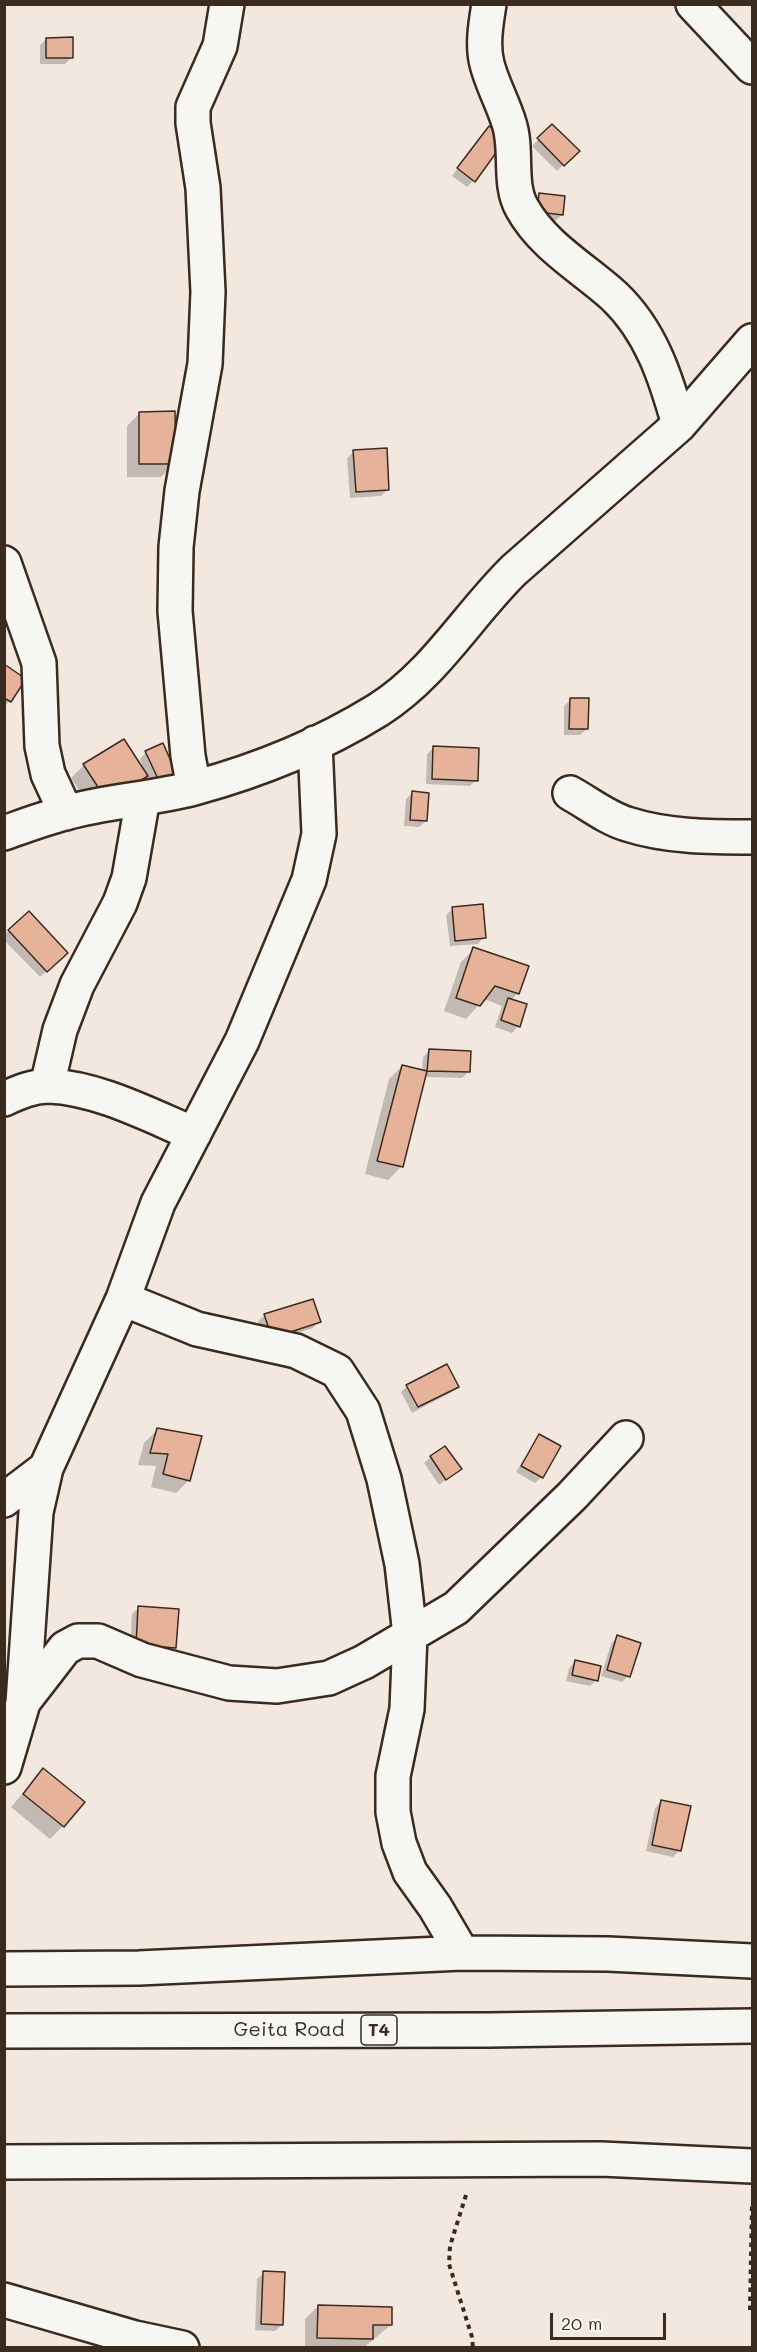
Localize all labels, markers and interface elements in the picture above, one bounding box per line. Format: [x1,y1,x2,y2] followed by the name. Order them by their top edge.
[361,2015,397,2045] road number: T4
[234,2018,344,2042] street label: Geita Road
[553,2301,668,2339] scale bar
[561,2311,602,2335] text: 20 m

